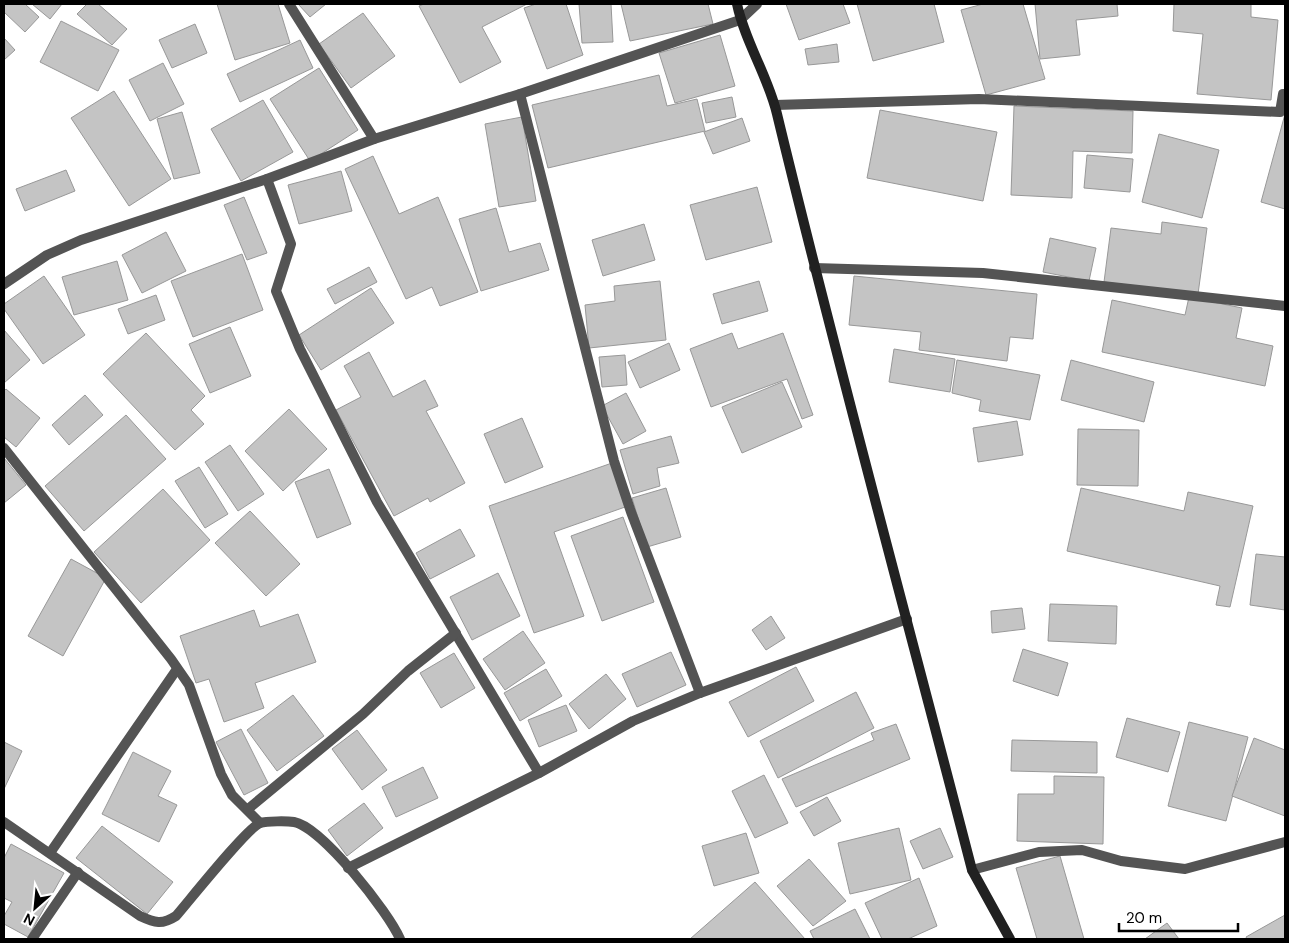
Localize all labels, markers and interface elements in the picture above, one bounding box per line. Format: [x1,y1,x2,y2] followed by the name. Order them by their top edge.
[10,883,60,933] north arrow
[1119,900,1238,932] scale bar
[1126,908,1162,928] text: 20 m
[20,909,38,930] text: N

